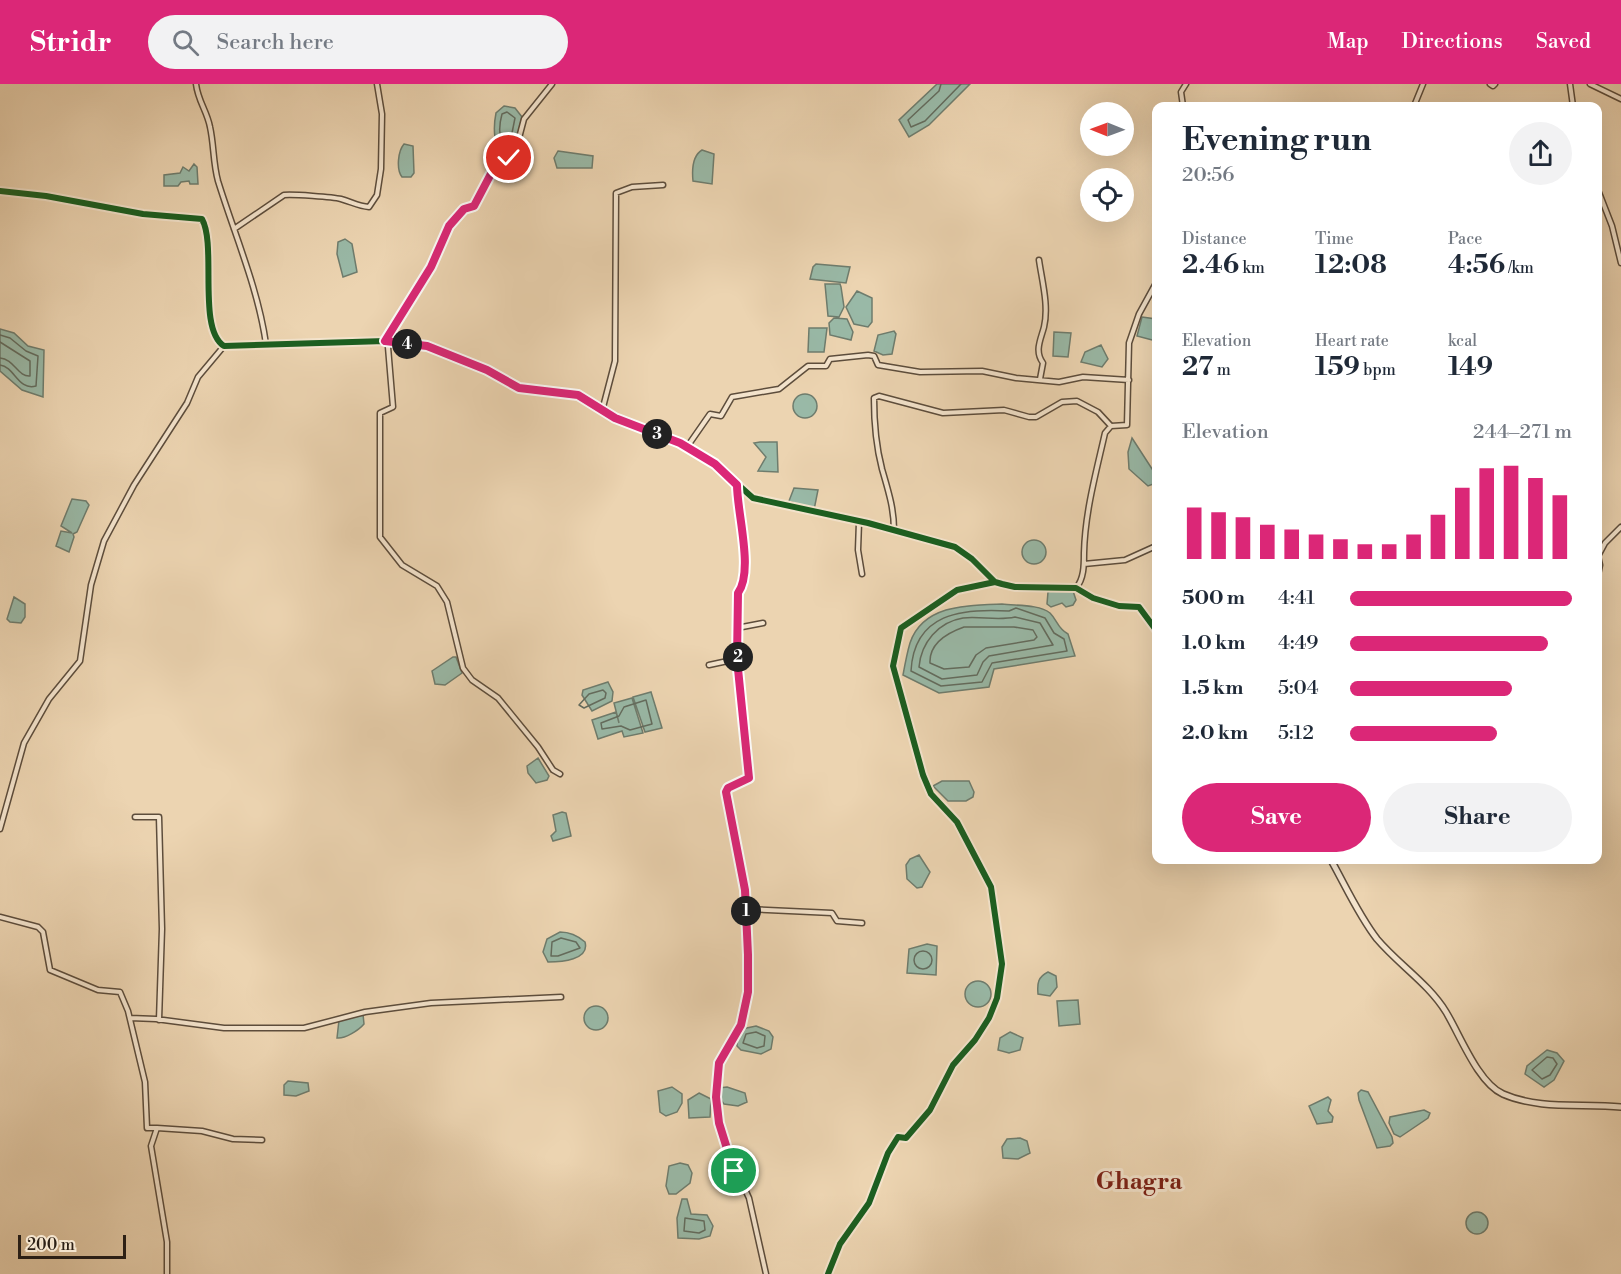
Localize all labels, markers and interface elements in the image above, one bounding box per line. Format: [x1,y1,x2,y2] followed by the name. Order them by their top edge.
[148,15,568,69] search box
[30,25,112,60] text: Stridr
[169,26,202,59] icon: search
[217,29,334,56] text: Search here
[1327,29,1369,55] text: Map
[1402,29,1503,55] text: Directions
[1536,29,1591,55] text: Saved
[1080,102,1134,156] north arrow
[1080,102,1134,222] map controls
[1182,120,1371,161] text: Evening run
[1509,122,1572,185] button: share
[483,132,534,183] pin
[492,141,525,174] icon: check
[1182,163,1234,188] text: 20:56
[1080,168,1134,222] button: locate
[1182,229,1247,249] text: Distance
[1315,229,1354,249] text: Time
[1448,229,1482,249] text: Pace
[1182,249,1239,281] text: 2.46
[1315,249,1387,281] text: 12:08
[1448,249,1505,281] text: 4:56
[1239,258,1265,278] text: km
[1505,258,1534,278] text: /km
[392,329,422,359] pin: 4
[1182,331,1251,351] text: Elevation
[1315,331,1389,351] text: Heart rate
[1448,331,1477,351] text: kcal
[402,334,412,354] text: 4
[1182,351,1213,383] text: 27
[1315,351,1360,383] text: 159
[1448,351,1493,383] text: 149
[1213,360,1231,380] text: m
[1360,360,1396,380] text: bpm
[642,419,672,449] pin: 3
[1182,420,1269,445] text: Elevation
[1473,420,1572,445] text: 244–271 m
[652,424,662,444] text: 3
[1182,586,1245,611] text: 500 m
[1278,586,1315,611] text: 4:41
[1182,631,1246,656] text: 1.0 km
[1278,631,1318,656] text: 4:49
[723,642,753,672] pin: 2
[733,647,743,667] text: 2
[1182,676,1243,701] text: 1.5 km
[1278,676,1319,701] text: 5:04
[1182,721,1248,746] text: 2.0 km
[1278,721,1314,746] text: 5:12
[1182,783,1371,852] button: Save
[1383,783,1572,852] button: Share
[731,896,761,926] pin: 1
[742,901,750,921] text: 1
[708,1145,759,1196] pin
[717,1154,750,1187] icon: arrive
[1096,1167,1183,1197] district label: Ghagra
[18,1232,126,1260] scale bar
[27,1235,75,1255] text: 200 m

